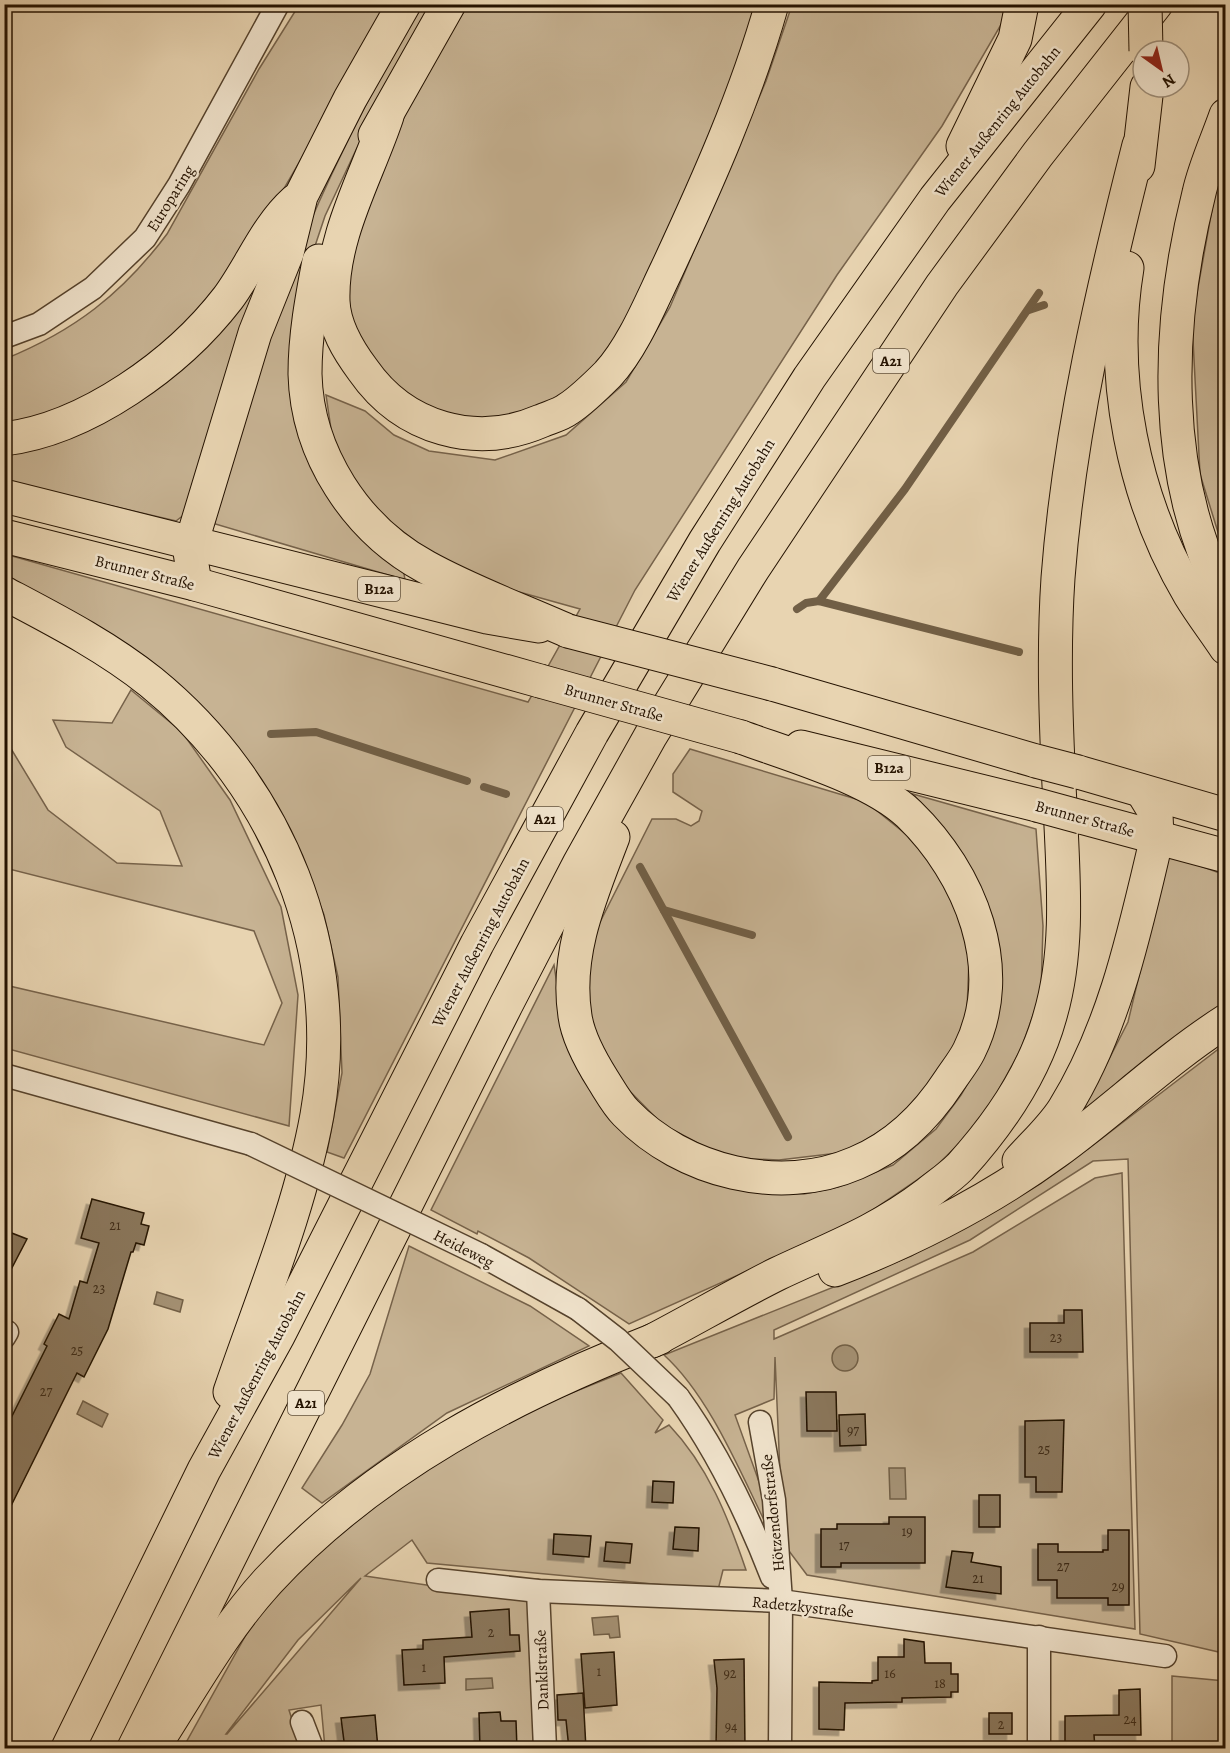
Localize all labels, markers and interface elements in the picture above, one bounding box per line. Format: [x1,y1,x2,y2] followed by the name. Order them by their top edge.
[1131,39,1191,99] north arrow
[929,41,1066,203] street label: Wiener Außenring Autobahn
[1158,68,1180,93] text: N
[142,161,200,236] street label: Europaring
[873,349,909,373] road number: A21
[661,435,780,607] street label: Wiener Außenring Autobahn
[93,550,197,596] street label: Brunner Straße
[358,577,400,601] road number: B12a
[562,678,666,728] street label: Brunner Straße
[868,756,910,780] road number: B12a
[1033,795,1137,843] street label: Brunner Straße
[527,807,563,831] road number: A21
[426,854,535,1032] street label: Wiener Außenring Autobahn
[109,1216,121,1235] house number: 21
[429,1224,498,1273] street label: Heideweg
[93,1279,105,1298] house number: 23
[202,1286,311,1464] street label: Wiener Außenring Autobahn
[1050,1328,1062,1347] house number: 23
[71,1341,83,1360] house number: 25
[40,1382,52,1401] house number: 27
[288,1391,324,1415] road number: A21
[847,1421,859,1440] house number: 97
[1038,1440,1050,1459] house number: 25
[756,1453,790,1573] street label: Hötzendorfstraße
[901,1522,913,1541] house number: 19
[839,1536,849,1555] house number: 17
[1057,1557,1069,1576] house number: 27
[972,1569,984,1588] house number: 21
[1111,1577,1125,1596] house number: 29
[751,1591,855,1623] street label: Radetzkystraße
[488,1623,495,1642] house number: 2
[530,1629,554,1711] street label: Danklstraße
[422,1658,427,1677] house number: 1
[597,1662,602,1681] house number: 1
[723,1664,737,1683] house number: 92
[884,1664,896,1683] house number: 16
[934,1674,946,1693] house number: 18
[1124,1710,1137,1729] house number: 24
[998,1715,1005,1734] house number: 2
[725,1717,737,1736] house number: 94

